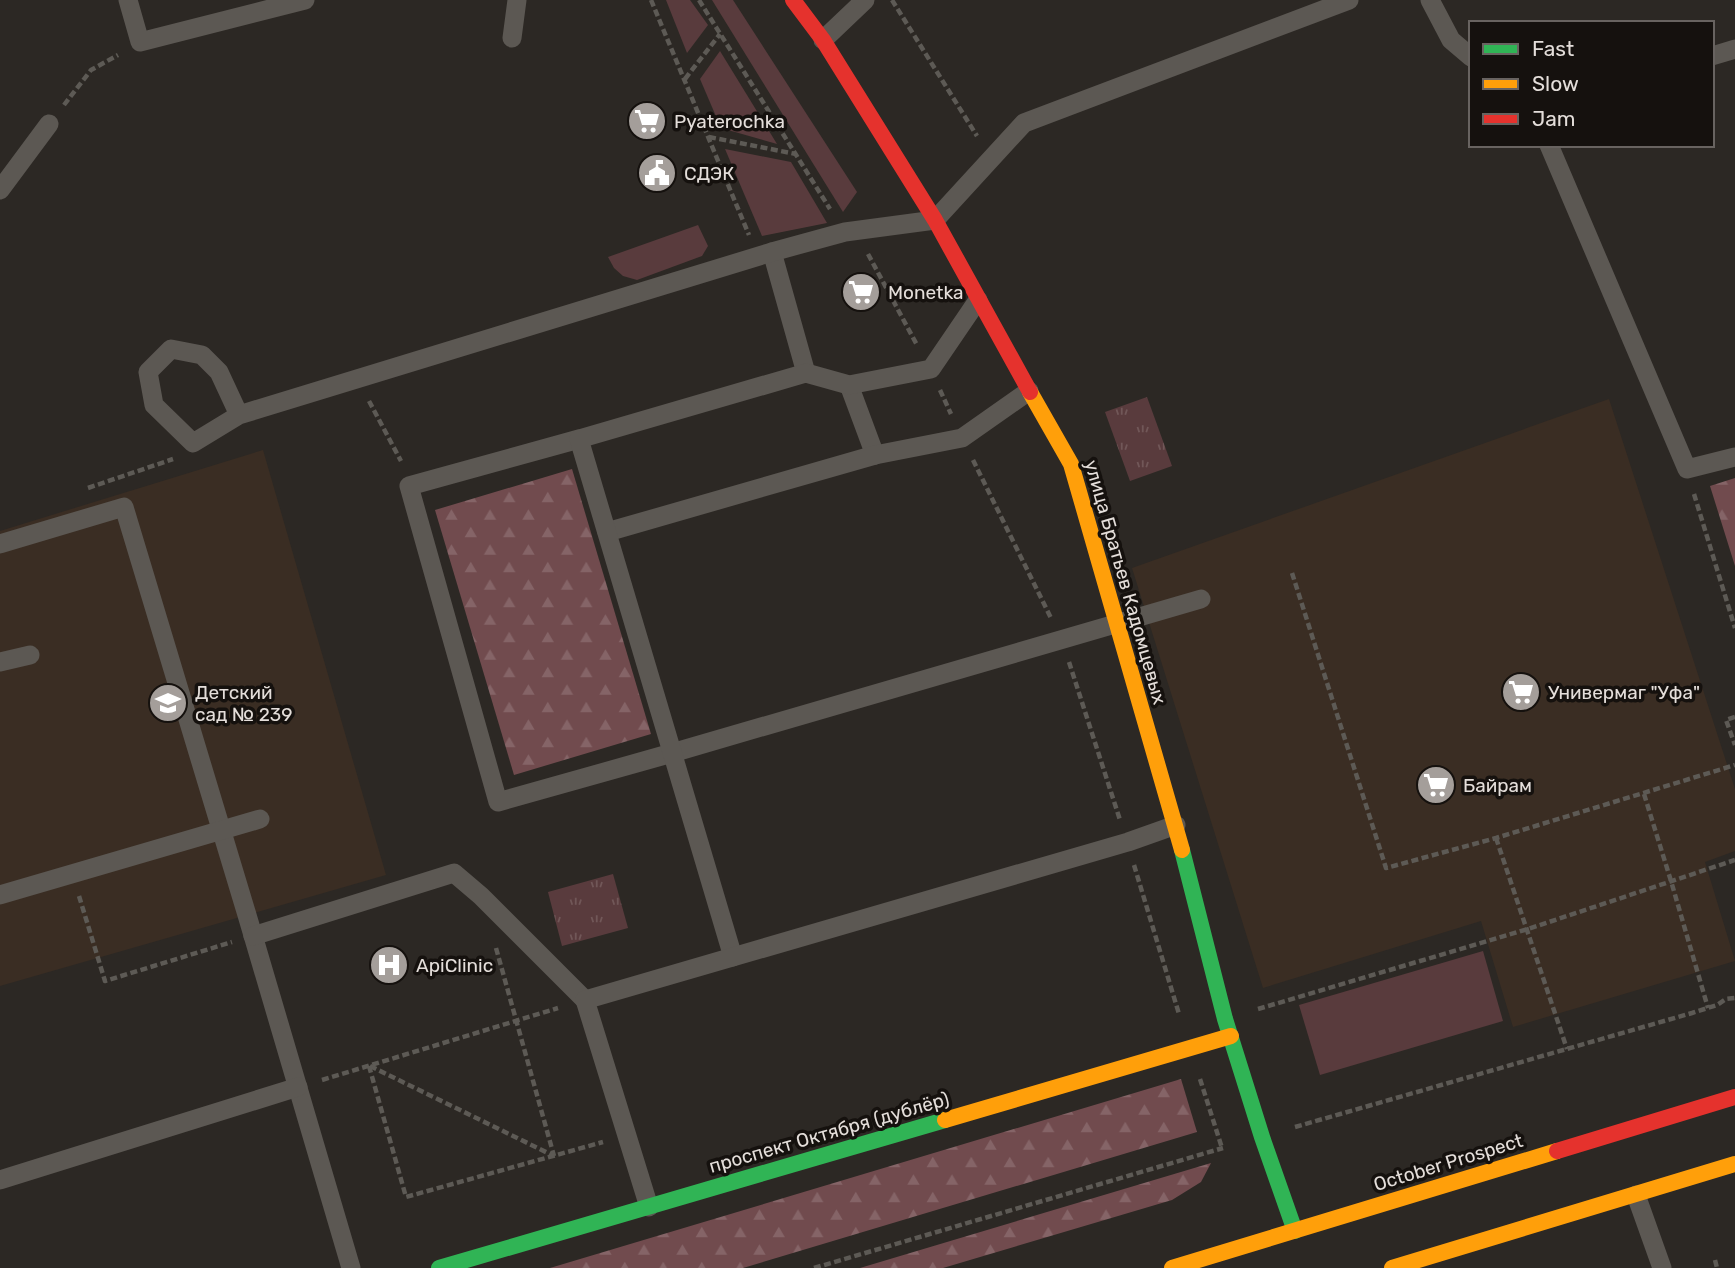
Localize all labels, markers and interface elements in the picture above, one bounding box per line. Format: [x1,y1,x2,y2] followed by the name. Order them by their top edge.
[1469,21,1714,147] legend
[1532,36,1574,61] text: Fast
[1532,71,1579,96] text: Slow
[626,100,668,142] supermarket icon: Pyaterochka
[1532,106,1576,131] text: Jam
[674,110,785,133] place label: Pyaterochka
[636,152,678,194] public building icon: СДЭК
[684,162,734,185] place label: СДЭК
[840,271,882,313] supermarket icon: Monetka
[888,281,964,304] place label: Monetka
[1080,457,1171,707] street label: улица Братьев Кадомцевых
[1500,671,1542,713] supermarket icon: Универмаг "Уфа"
[195,681,293,726] place label: Детский сад № 239
[1548,681,1700,704] place label: Универмаг "Уфа"
[147,682,189,724] school or university icon: Детский сад № 239
[1415,764,1457,806] supermarket icon: Байрам
[1463,774,1532,797] place label: Байрам
[368,944,410,986] hospital icon: ApiClinic
[416,954,493,977] place label: ApiClinic
[706,1087,952,1178] street label: проспект Октября (дублёр)
[1371,1129,1526,1196] street label: October Prospect

